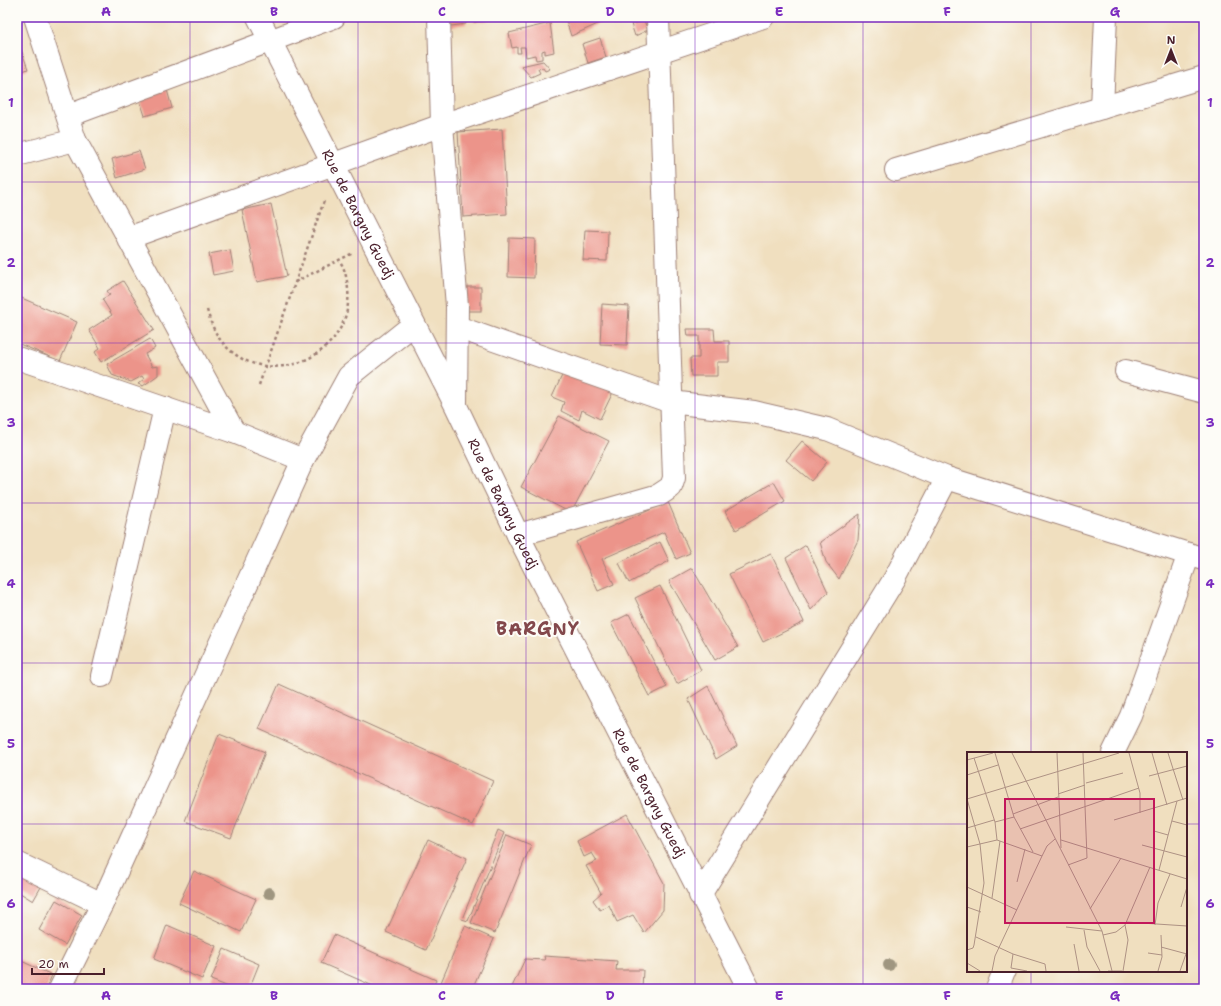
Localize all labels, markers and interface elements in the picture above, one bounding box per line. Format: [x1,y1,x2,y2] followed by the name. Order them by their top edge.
[101,3,111,20] text: A
[270,3,278,20] text: B
[438,3,446,20] text: C
[605,3,615,20] text: D
[775,3,784,20] text: E
[943,3,951,20] text: F
[1110,3,1121,20] text: G
[1151,30,1191,70] north arrow
[1167,33,1176,48] text: N
[8,94,14,111] text: 1
[1207,94,1213,111] text: 1
[318,146,399,282] street label: Rue de Bargny Guedj
[6,254,16,271] text: 2
[1205,254,1215,271] text: 2
[6,414,16,431] text: 3
[1205,414,1215,431] text: 3
[464,435,543,572] street label: Rue de Bargny Guedj
[6,575,16,592] text: 4
[1205,575,1215,592] text: 4
[496,617,580,641] district label: BARGNY
[609,725,690,861] street label: Rue de Bargny Guedj
[7,735,15,752] text: 5
[1206,735,1214,752] text: 5
[967,752,1187,972] inset map
[6,895,16,912] text: 6
[1205,895,1215,912] text: 6
[32,950,104,976] scale bar
[38,956,69,972] text: 20 m
[101,987,111,1004] text: A
[270,987,278,1004] text: B
[438,987,446,1004] text: C
[605,987,615,1004] text: D
[775,987,784,1004] text: E
[943,987,951,1004] text: F
[1110,987,1121,1004] text: G

